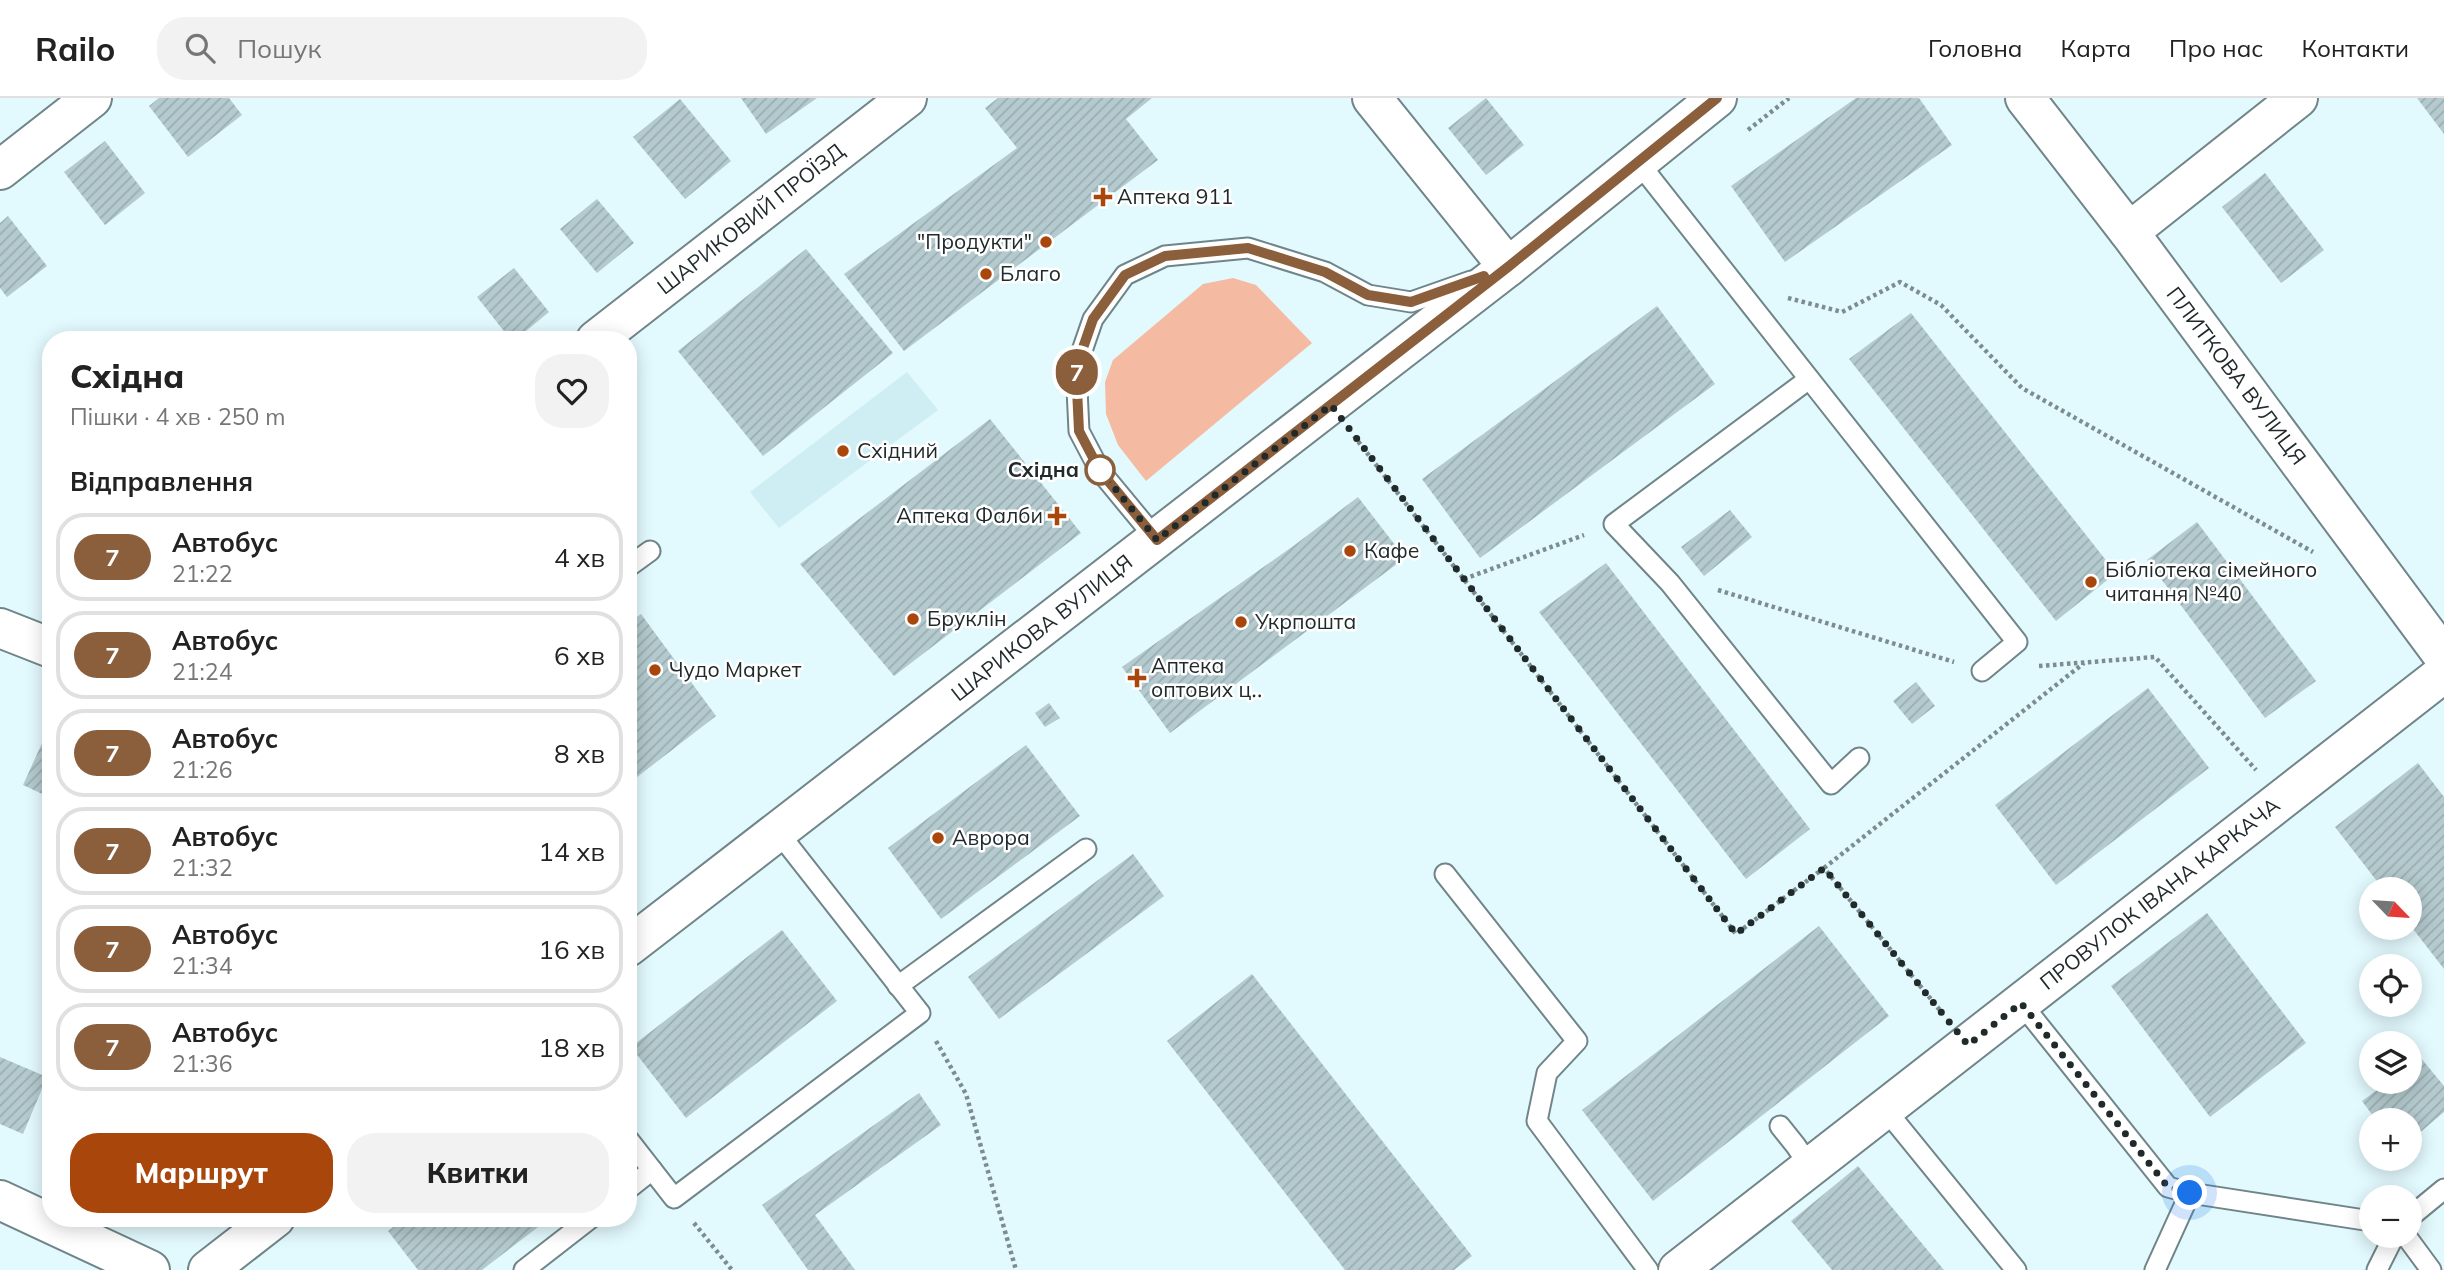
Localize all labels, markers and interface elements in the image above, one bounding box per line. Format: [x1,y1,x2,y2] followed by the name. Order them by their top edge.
[157,17,647,80] search box
[35,28,115,69] text: Railo
[181,29,219,67] icon: search
[237,32,322,65] text: Пошук
[1928,33,2022,63] text: Головна
[2060,33,2131,63] text: Карта
[2169,33,2263,63] text: Про нас
[2301,33,2409,63] text: Контакти
[652,137,849,299] street label: ШАРИКОВИЙ ПРОЇЗД
[1117,183,1233,209] place label: Аптека 911
[1095,189,1111,205] marker: Аптека 911
[917,228,1032,254] place label: "Продукти"
[1038,234,1054,250] marker: "Продукти"
[1000,260,1061,286] place label: Благо
[978,266,994,282] marker: Благо
[2161,281,2312,469] street label: ПЛИТКОВА ВУЛИЦЯ
[1054,349,1100,395] line badge: 7
[535,354,609,428] button: heart
[70,355,184,396] text: Східна
[1070,357,1084,387] text: 7
[70,402,286,431] text: Пішки · 4 хв · 250 m
[857,437,938,463] place label: Східний
[835,443,851,459] marker: Східний
[1085,455,1115,485] marker: Східна
[1008,456,1079,482] place label: Східна
[70,465,253,498] text: Відправлення
[896,502,1043,528] place label: Аптека Фалби
[1049,508,1065,524] marker: Аптека Фалби
[172,526,278,559] text: Автобус
[1364,537,1419,563] place label: Кафе
[554,541,605,574] text: 4 хв
[105,542,120,572] text: 7
[1342,543,1358,559] marker: Кафе
[946,548,1137,706] street label: ШАРИКОВА ВУЛИЦЯ
[2105,556,2317,606] place label: Бібліотека сімейного читання №40
[172,559,232,588] text: 21:22
[2083,574,2099,590] marker: Бібліотека сімейного читання №40
[927,605,1007,631] place label: Бруклін
[1254,608,1356,634] place label: Укрпошта
[905,611,921,627] marker: Бруклін
[1233,614,1249,630] marker: Укрпошта
[172,624,278,657] text: Автобус
[554,639,605,672] text: 6 хв
[105,640,120,670] text: 7
[1151,652,1263,702] place label: Аптека оптових ц‥
[669,656,802,682] place label: Чудо Маркет
[172,657,232,686] text: 21:24
[647,662,663,678] marker: Чудо Маркет
[1129,670,1145,686] marker: Аптека оптових ц‥
[172,722,278,755] text: Автобус
[554,737,605,770] text: 8 хв
[105,738,120,768] text: 7
[172,755,232,784] text: 21:26
[2034,791,2285,995] street label: ПРОВУЛОК ІВАНА КАРКАЧА
[172,820,278,853] text: Автобус
[952,824,1030,850] place label: Аврора
[930,830,946,846] marker: Аврора
[538,835,605,868] text: 14 хв
[105,836,120,866] text: 7
[172,853,232,882] text: 21:32
[2359,877,2422,940] north arrow
[2359,877,2422,1248] map controls
[172,918,278,951] text: Автобус
[538,933,605,966] text: 16 хв
[105,934,120,964] text: 7
[172,951,232,980] text: 21:34
[2359,954,2422,1017] button: locate
[172,1016,278,1049] text: Автобус
[538,1031,605,1064] text: 18 хв
[2359,1031,2422,1094] button: layers
[105,1032,120,1062] text: 7
[172,1049,232,1078] text: 21:36
[2359,1108,2422,1171] button: +
[70,1133,333,1213] button: Маршрут
[347,1133,609,1213] button: Квитки
[2172,1175,2207,1210] your location
[2359,1185,2422,1248] button: −

